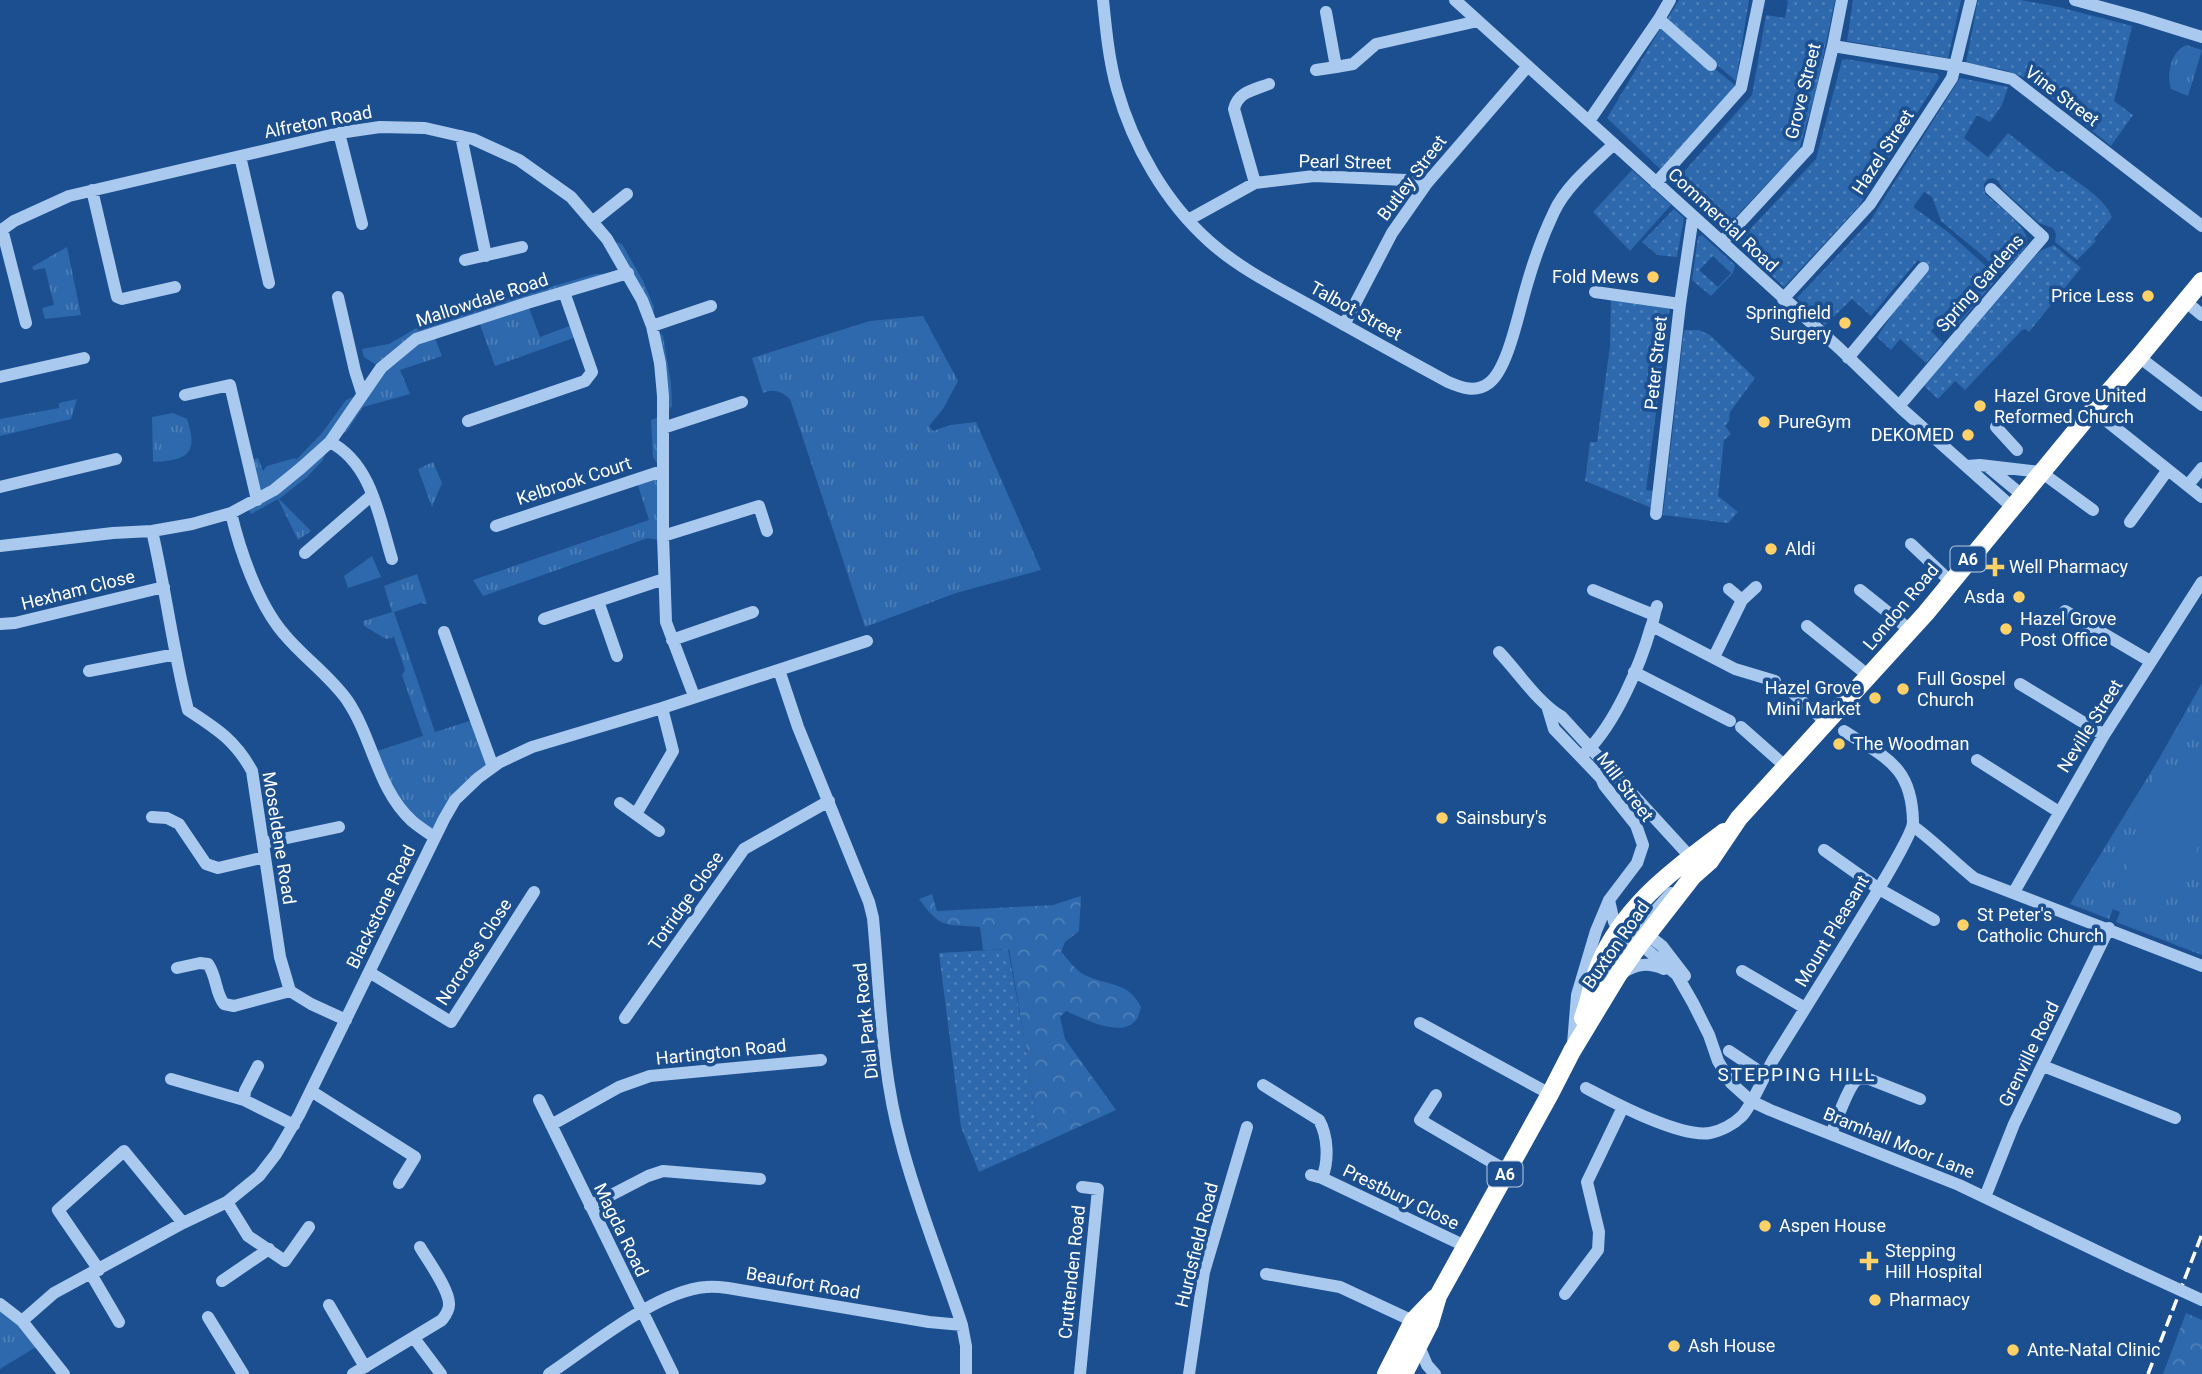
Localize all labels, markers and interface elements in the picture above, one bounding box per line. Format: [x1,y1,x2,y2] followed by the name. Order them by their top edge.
[1780,40,1825,141] street label: Grove Street
[2021,61,2104,130] street label: Vine Street
[262,101,374,142] street label: Alfreton Road
[1847,105,1918,198] street label: Hazel Street
[1373,131,1451,224] street label: Butley Street
[1298,150,1392,173] street label: Pearl Street
[1664,163,1783,276] street label: Commercial Road
[1931,229,2028,336] street label: Spring Gardens
[1552,266,1639,287] place label: Fold Mews
[413,268,551,331] street label: Mallowdale Road
[1645,269,1661,285] marker: Fold Mews
[1306,277,1406,345] street label: Talbot Street
[2051,285,2134,306] place label: Price Less
[2140,288,2156,304] marker: Price Less
[1746,302,1831,344] place label: Springfield Surgery
[1640,315,1671,411] street label: Peter Street
[1837,315,1853,331] marker: Springfield Surgery
[1994,385,2146,427] place label: Hazel Grove United Reformed Church
[1972,398,1988,414] marker: Hazel Grove United Reformed Church
[1778,411,1851,432] place label: PureGym
[1756,414,1772,430] marker: PureGym
[1871,424,1954,445] place label: DEKOMED
[1960,427,1976,443] marker: DEKOMED
[514,452,634,509] street label: Kelbrook Court
[1785,538,1816,559] place label: Aldi
[1763,541,1779,557] marker: Aldi
[1951,546,1986,572] road number: A6
[2009,556,2129,577] place label: Well Pharmacy
[1858,559,1943,654] street label: London Road
[1987,559,2003,575] marker: Well Pharmacy
[19,565,137,614] street label: Hexham Close
[1964,586,2005,607] place label: Asda
[2011,589,2027,605] marker: Asda
[2020,608,2116,650] place label: Hazel Grove Post Office
[1998,621,2014,637] marker: Hazel Grove Post Office
[1917,668,2006,710] place label: Full Gospel Church
[2053,675,2127,776] street label: Neville Street
[1765,677,1861,719] place label: Hazel Grove Mini Market
[1895,681,1911,697] marker: Full Gospel Church
[1867,690,1883,706] marker: Hazel Grove Mini Market
[1853,733,1970,754] place label: The Woodman
[1831,736,1847,752] marker: The Woodman
[1593,748,1658,825] street label: Mill Street
[259,770,300,906] street label: Moseldene Road
[1456,807,1547,828] place label: Sainsbury's
[1434,810,1450,826] marker: Sainsbury's
[342,842,419,972] street label: Blackstone Road
[644,847,727,954] street label: Totridge Close
[1790,871,1873,990] street label: Mount Pleasant
[431,894,516,1009] street label: Norcross Close
[1578,897,1653,992] street label: Buxton Road
[1977,904,2104,946] place label: St Peter's Catholic Church
[1955,917,1971,933] marker: St Peter's Catholic Church
[849,962,882,1080] street label: Dial Park Road
[1994,998,2063,1110] street label: Grenville Road
[655,1034,787,1069] street label: Hartington Road
[1718,1063,1876,1086] district label: STEPPING HILL
[1820,1103,1978,1182] street label: Bramhall Moor Lane
[1340,1159,1463,1234] street label: Prestbury Close
[1488,1162,1522,1186] road number: A6
[590,1180,653,1280] street label: Magda Road
[1171,1180,1222,1309] street label: Hurdsfield Road
[1054,1204,1089,1340] street label: Cruttenden Road
[1779,1215,1886,1236] place label: Aspen House
[1757,1218,1773,1234] marker: Aspen House
[1885,1240,1982,1282] place label: Stepping Hill Hospital
[1859,1251,1879,1271] marker: Stepping Hill Hospital
[745,1262,862,1303] street label: Beaufort Road
[1889,1289,1970,1310] place label: Pharmacy
[1867,1292,1883,1308] marker: Pharmacy
[1688,1335,1775,1356] place label: Ash House
[1666,1338,1682,1354] marker: Ash House
[2027,1339,2160,1360] place label: Ante-Natal Clinic
[2005,1342,2021,1358] marker: Ante-Natal Clinic

